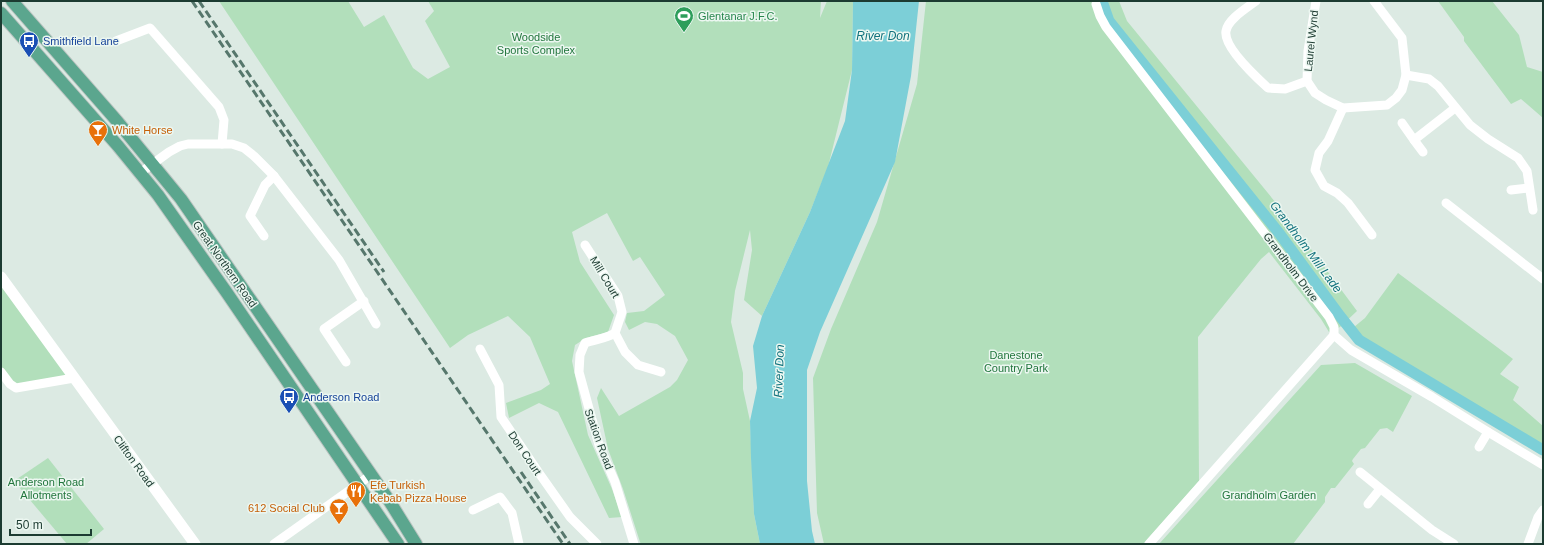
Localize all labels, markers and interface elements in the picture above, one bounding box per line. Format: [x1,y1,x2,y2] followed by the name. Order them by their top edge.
[673,5,695,33] sports icon: Glentanar J.F.C.
[698,10,777,22] place label: Glentanar J.F.C.
[1302,10,1320,72] street label: Laurel Wynd
[856,29,910,43] water label: River Don
[18,30,40,58] bus stop icon: Smithfield Lane
[497,31,576,56] park label: Woodside Sports Complex
[43,35,119,47] place label: Smithfield Lane
[87,119,109,147] bar icon: White Horse
[112,124,173,136] place label: White Horse
[1267,199,1345,296] water label: Grandholm Mill Lade
[191,218,259,310] street label: Great Northern Road
[1261,230,1321,304] street label: Grandholm Drive
[588,254,622,300] street label: Mill Court
[771,344,787,398] water label: River Don
[984,349,1049,374] park label: Danestone Country Park
[278,386,300,414] bus stop icon: Anderson Road
[303,391,379,403] place label: Anderson Road
[582,407,616,471] street label: Station Road
[506,429,544,477] street label: Don Court
[111,433,157,489] street label: Clifton Road
[8,476,84,501] park label: Anderson Road Allotments
[370,479,467,504] place label: Efe Turkish Kebab Pizza House
[345,480,367,508] restaurant icon: Efe Turkish Kebab Pizza House
[1222,489,1316,501] park label: Grandholm Garden
[328,497,350,525] bar icon: 612 Social Club
[248,502,325,514] place label: 612 Social Club
[10,511,91,537] scale bar
[16,518,43,532] text: 50 m

